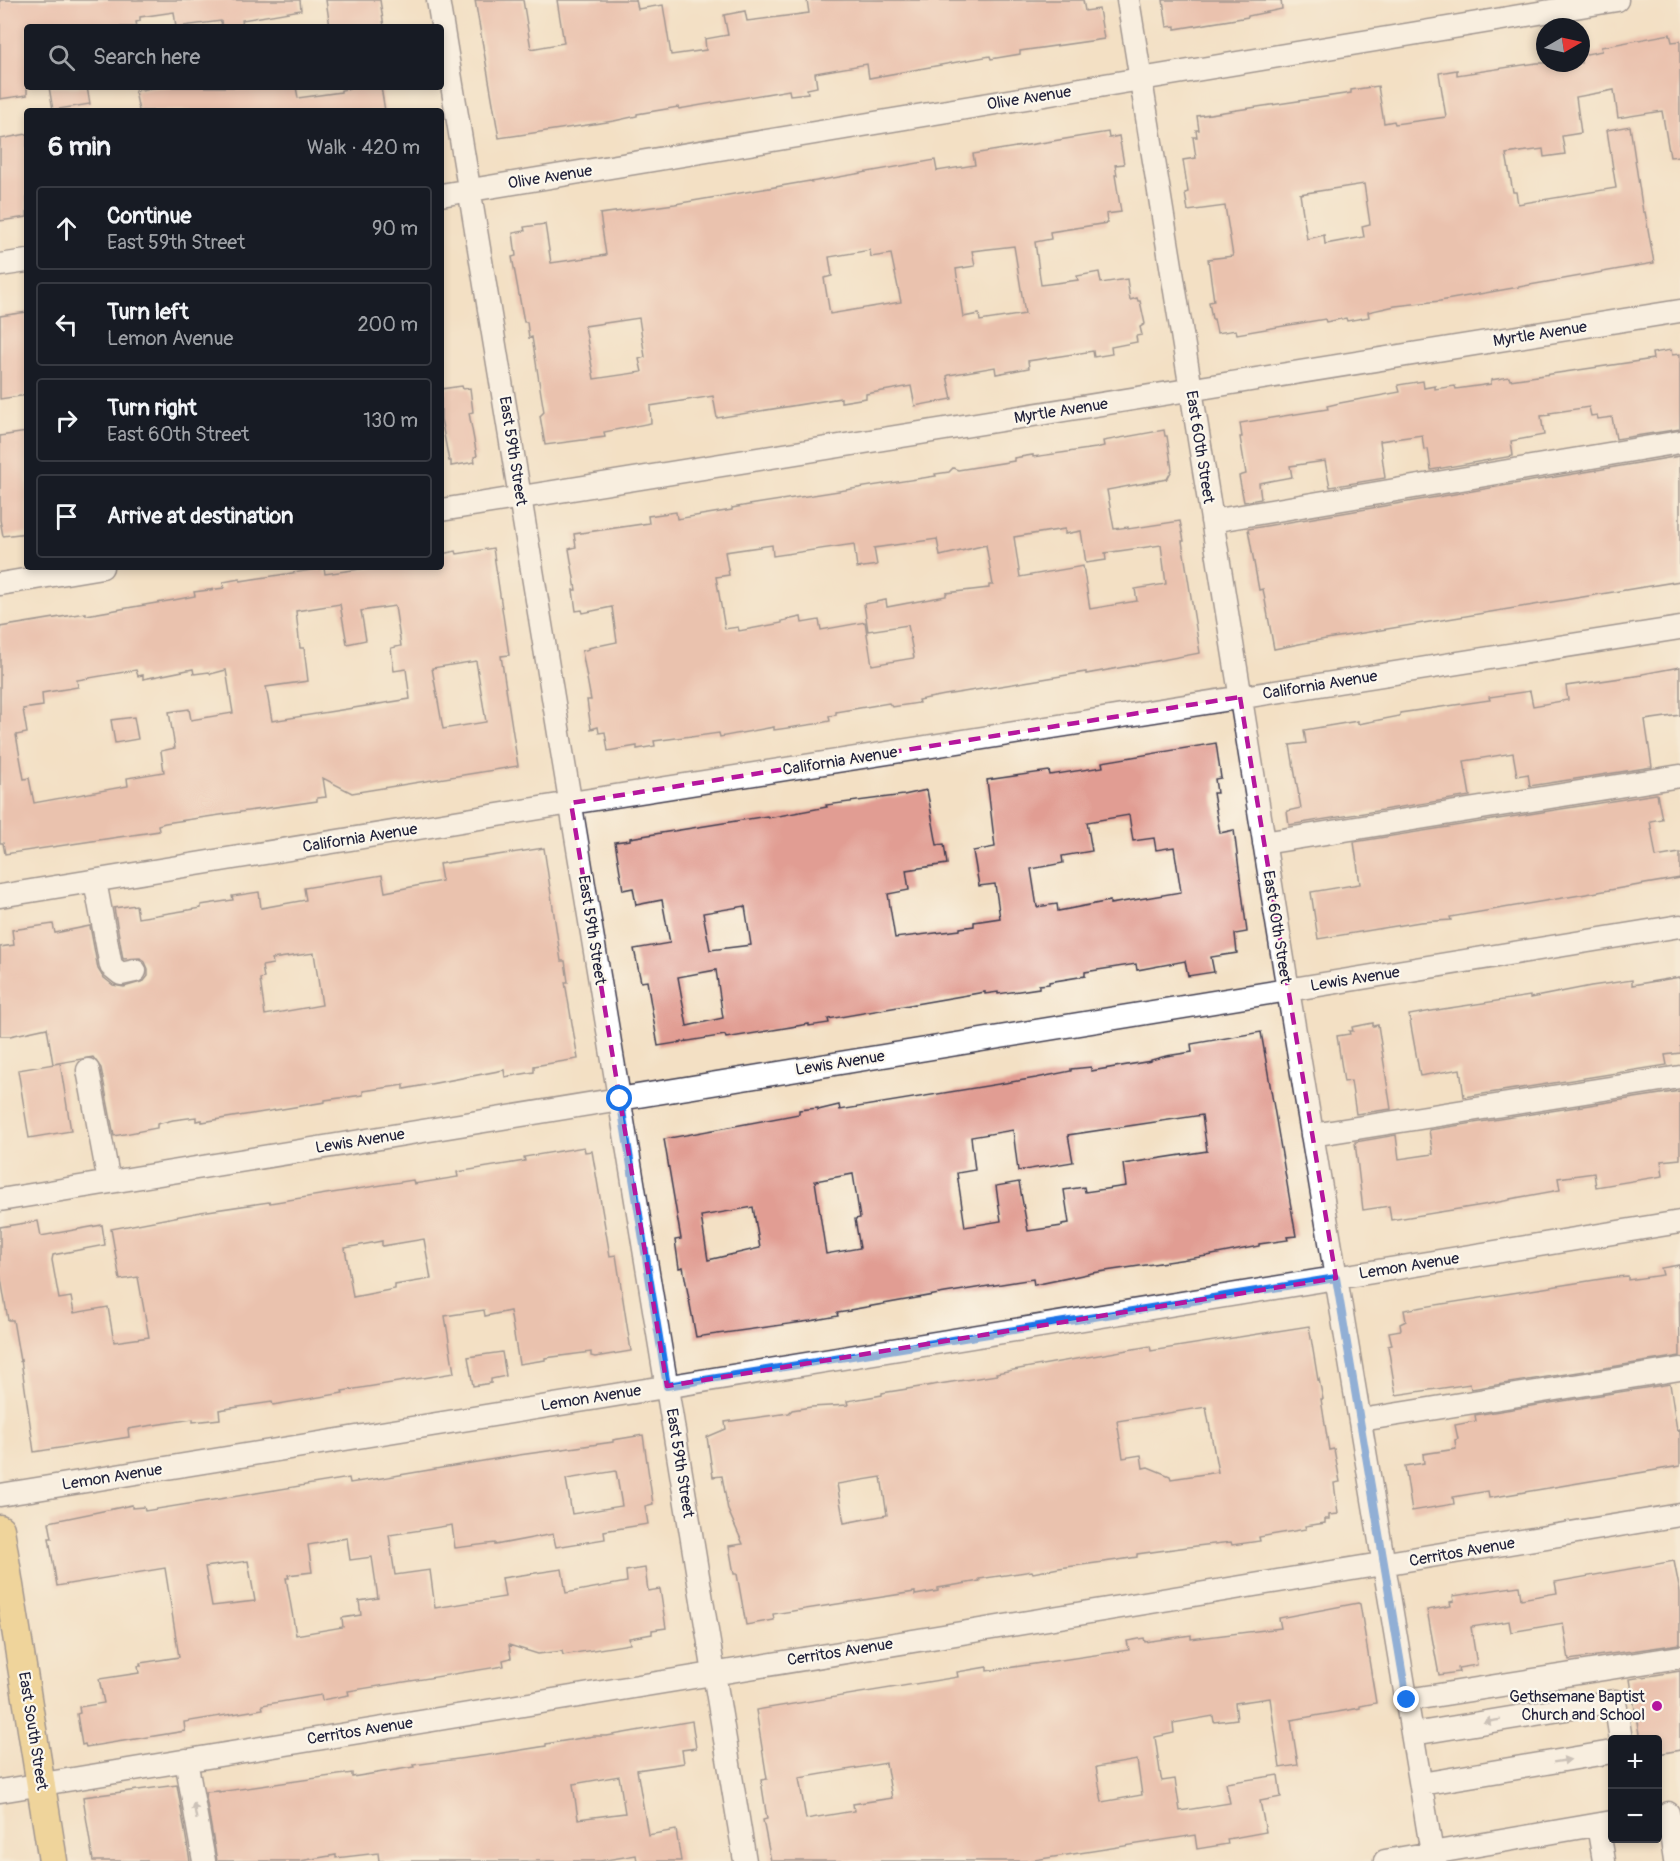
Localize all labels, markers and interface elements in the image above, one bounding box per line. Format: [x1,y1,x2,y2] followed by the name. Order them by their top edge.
[1536,18,1590,72] north arrow
[24,24,444,90] search box
[45,41,78,74] icon: search
[93,43,200,71] text: Search here
[985,81,1073,115] street label: Olive Avenue
[48,131,111,163] text: 6 min
[307,135,420,160] text: Walk · 420 m
[506,160,594,194] street label: Olive Avenue
[107,202,191,230] text: Continue
[50,212,83,245] icon: ahead
[372,216,418,241] text: 90 m
[107,230,245,255] text: East 59th Street
[107,298,189,326] text: Turn left
[50,308,83,341] icon: left
[357,312,418,337] text: 200 m
[1492,317,1589,351] street label: Myrtle Avenue
[107,326,233,351] text: Lemon Avenue
[1181,389,1219,505] street label: East 60th Street
[107,394,197,422] text: Turn right
[1013,394,1110,428] street label: Myrtle Avenue
[494,395,532,508] street label: East 59th Street
[50,404,83,437] icon: right
[363,408,418,433] text: 130 m
[107,422,249,447] text: East 60th Street
[50,500,83,533] icon: arrive
[107,502,293,530] text: Arrive at destination
[1261,666,1379,704] street label: California Avenue
[781,742,899,780] street label: California Avenue
[301,819,419,857] street label: California Avenue
[1258,869,1296,985] street label: East 60th Street
[573,874,611,987] street label: East 59th Street
[1309,962,1401,996] street label: Lewis Avenue
[794,1046,886,1080] street label: Lewis Avenue
[606,1085,632,1111] route start
[314,1124,406,1158] street label: Lewis Avenue
[1358,1248,1461,1284] street label: Lemon Avenue
[540,1380,643,1416] street label: Lemon Avenue
[661,1407,699,1520] street label: East 59th Street
[61,1459,164,1495] street label: Lemon Avenue
[1408,1533,1516,1571] street label: Cerritos Avenue
[786,1634,894,1670] street label: Cerritos Avenue
[14,1670,52,1792] street label: East South Street
[1393,1686,1419,1712] route end
[1509,1687,1646,1725] place label: Gethsemane Baptist Church and School
[1650,1699,1664,1713] marker: Gethsemane Baptist Church and School
[306,1713,414,1749] street label: Cerritos Avenue
[1482,1717,1501,1726] one-way arrow
[1608,1735,1662,1843] map controls
[1608,1735,1662,1789] button: +
[1552,1756,1571,1765] one-way arrow
[1608,1789,1662,1843] button: −
[190,1801,199,1820] one-way arrow

